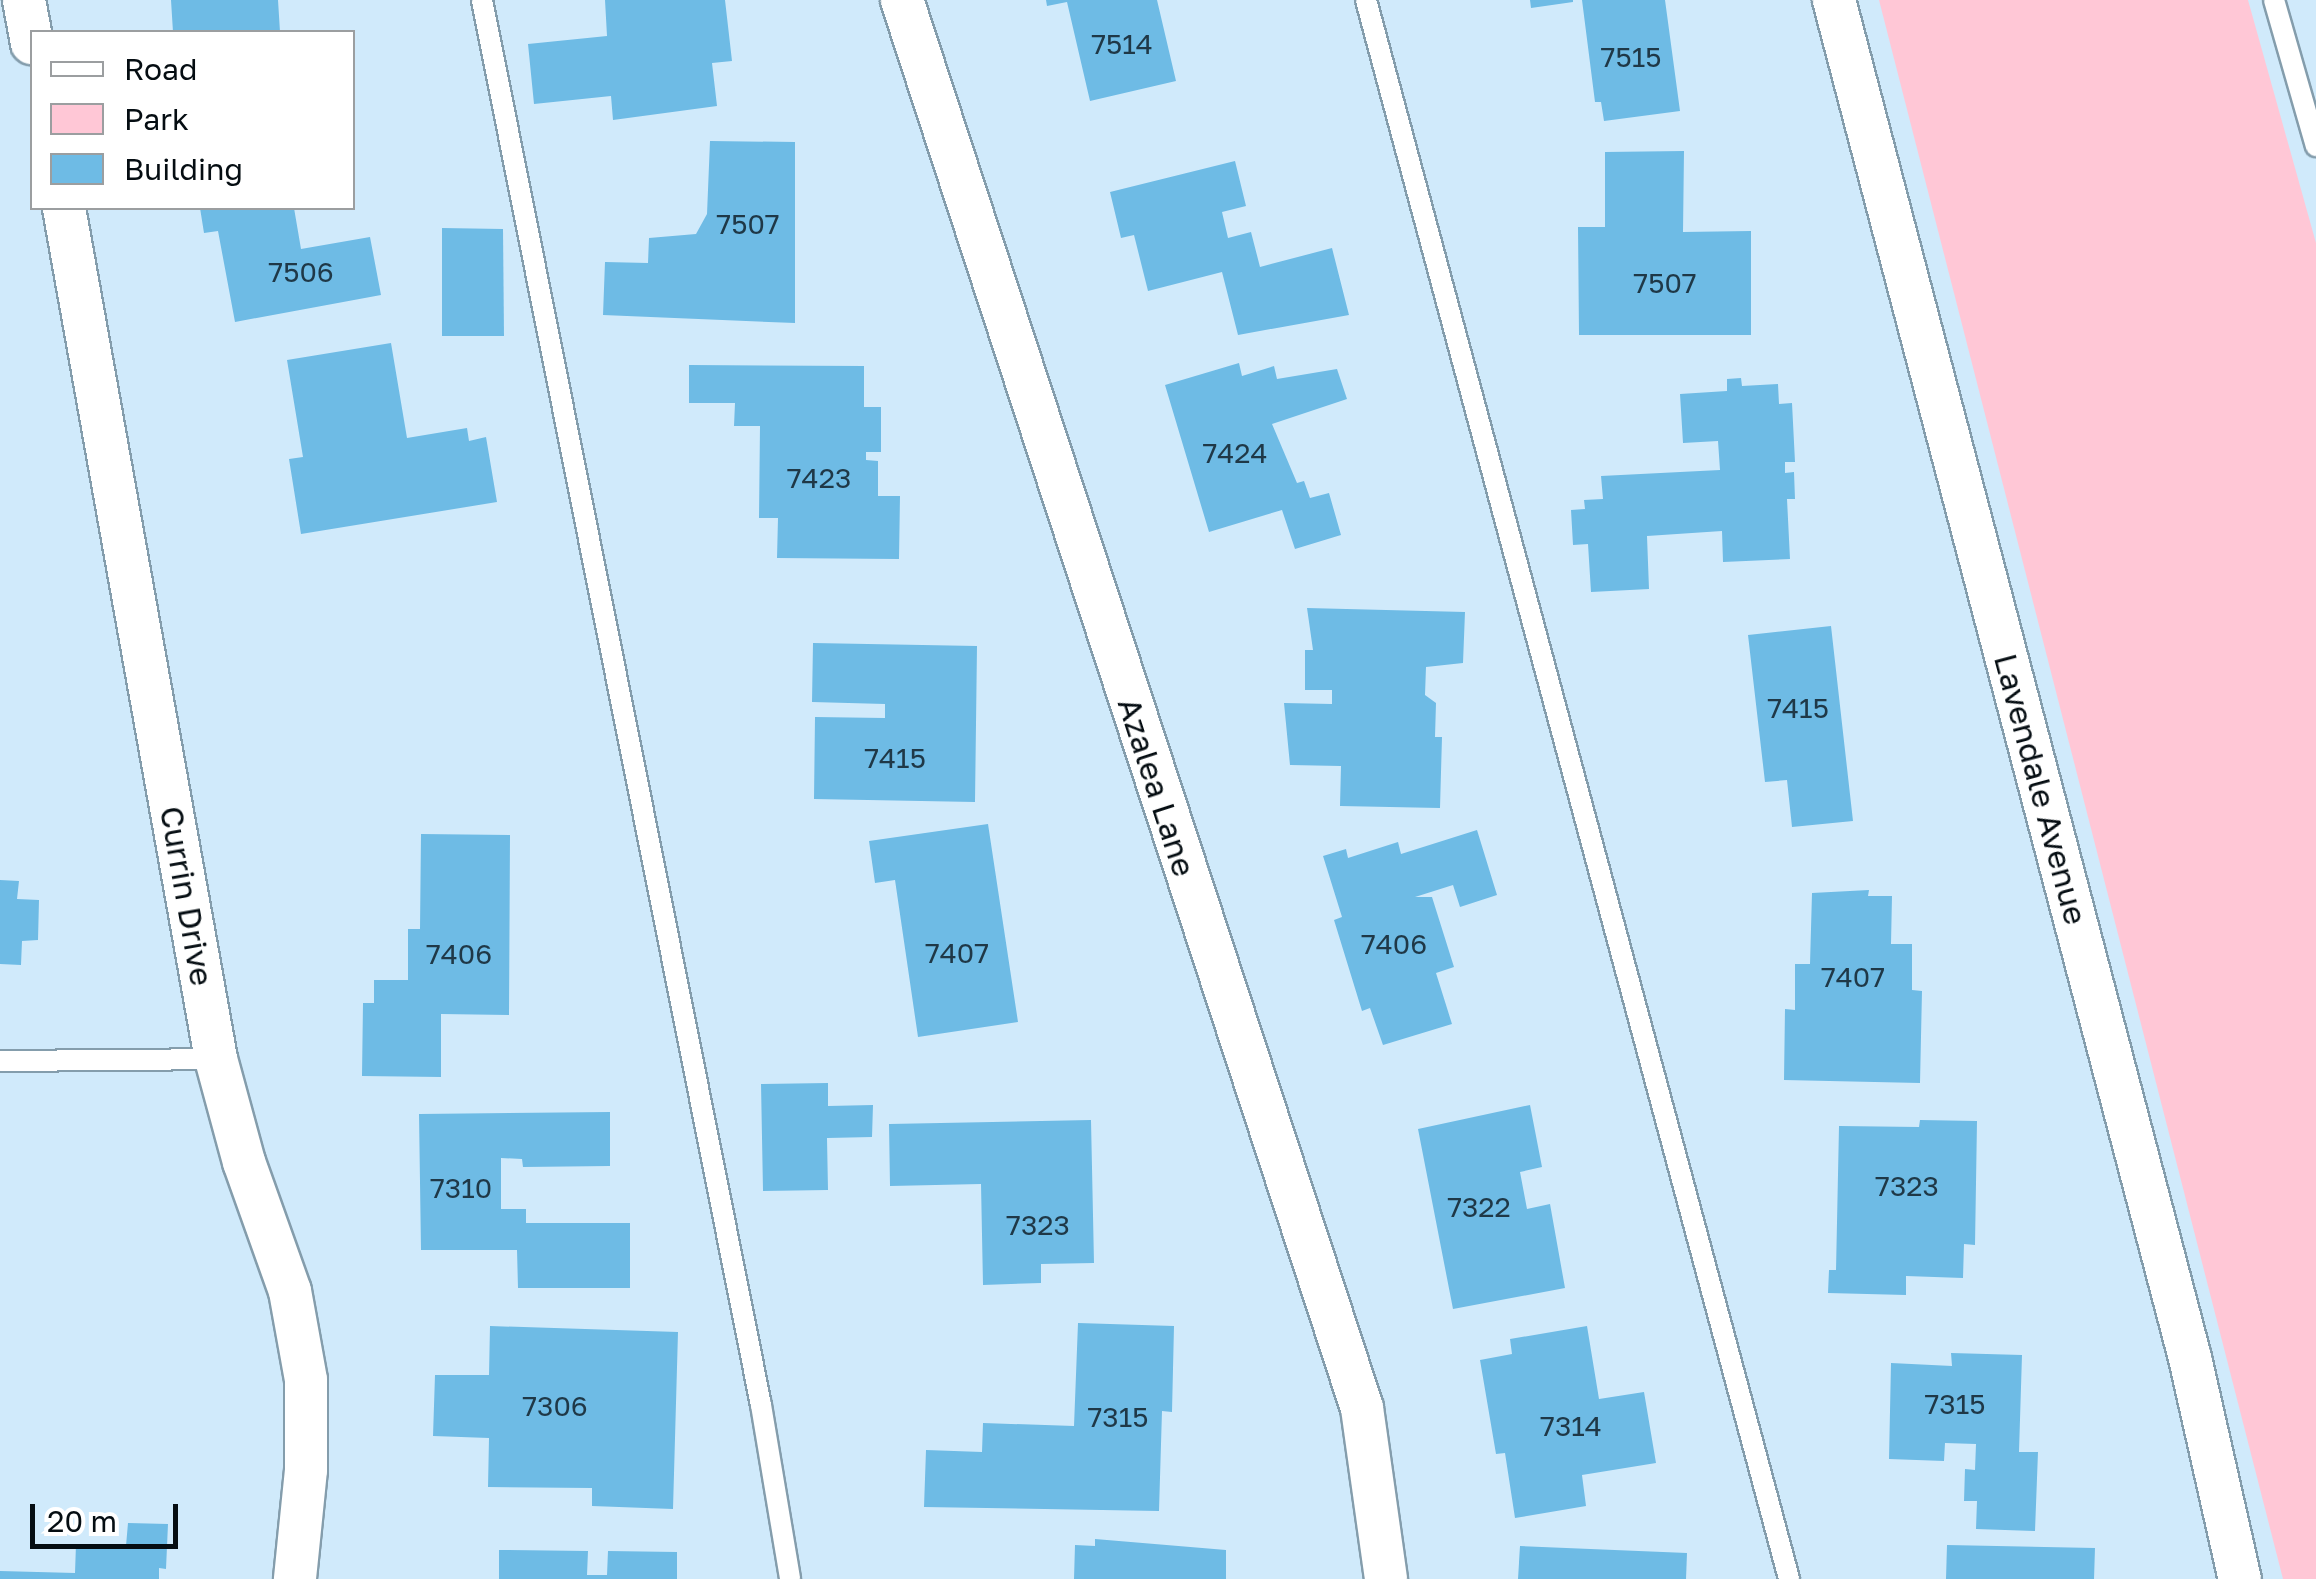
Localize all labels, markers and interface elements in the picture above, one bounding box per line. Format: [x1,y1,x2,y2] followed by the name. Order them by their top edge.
[1091,27,1153,61] house number: 7514
[30,30,355,210] legend
[1601,40,1661,74] house number: 7515
[124,51,198,87] text: Road
[124,101,189,137] text: Park
[124,151,243,187] text: Building
[716,207,780,241] house number: 7507
[268,255,334,289] house number: 7506
[1633,266,1697,300] house number: 7507
[1202,436,1268,470] house number: 7424
[787,461,851,495] house number: 7423
[1986,649,2096,929] street label: Lavendale Avenue
[1767,691,1829,725] house number: 7415
[1110,693,1204,881] street label: Azalea Lane
[864,741,926,775] house number: 7415
[152,803,222,989] street label: Currin Drive
[1361,927,1427,961] house number: 7406
[925,936,989,970] house number: 7407
[426,937,492,971] house number: 7406
[1821,960,1885,994] house number: 7407
[1875,1169,1939,1203] house number: 7323
[430,1171,492,1205] house number: 7310
[1447,1190,1511,1224] house number: 7322
[1006,1208,1070,1242] house number: 7323
[1924,1387,1986,1421] house number: 7315
[522,1389,588,1423] house number: 7306
[1087,1400,1149,1434] house number: 7315
[1540,1409,1602,1443] house number: 7314
[35,1484,182,1546] scale bar
[47,1503,117,1539] text: 20 m

